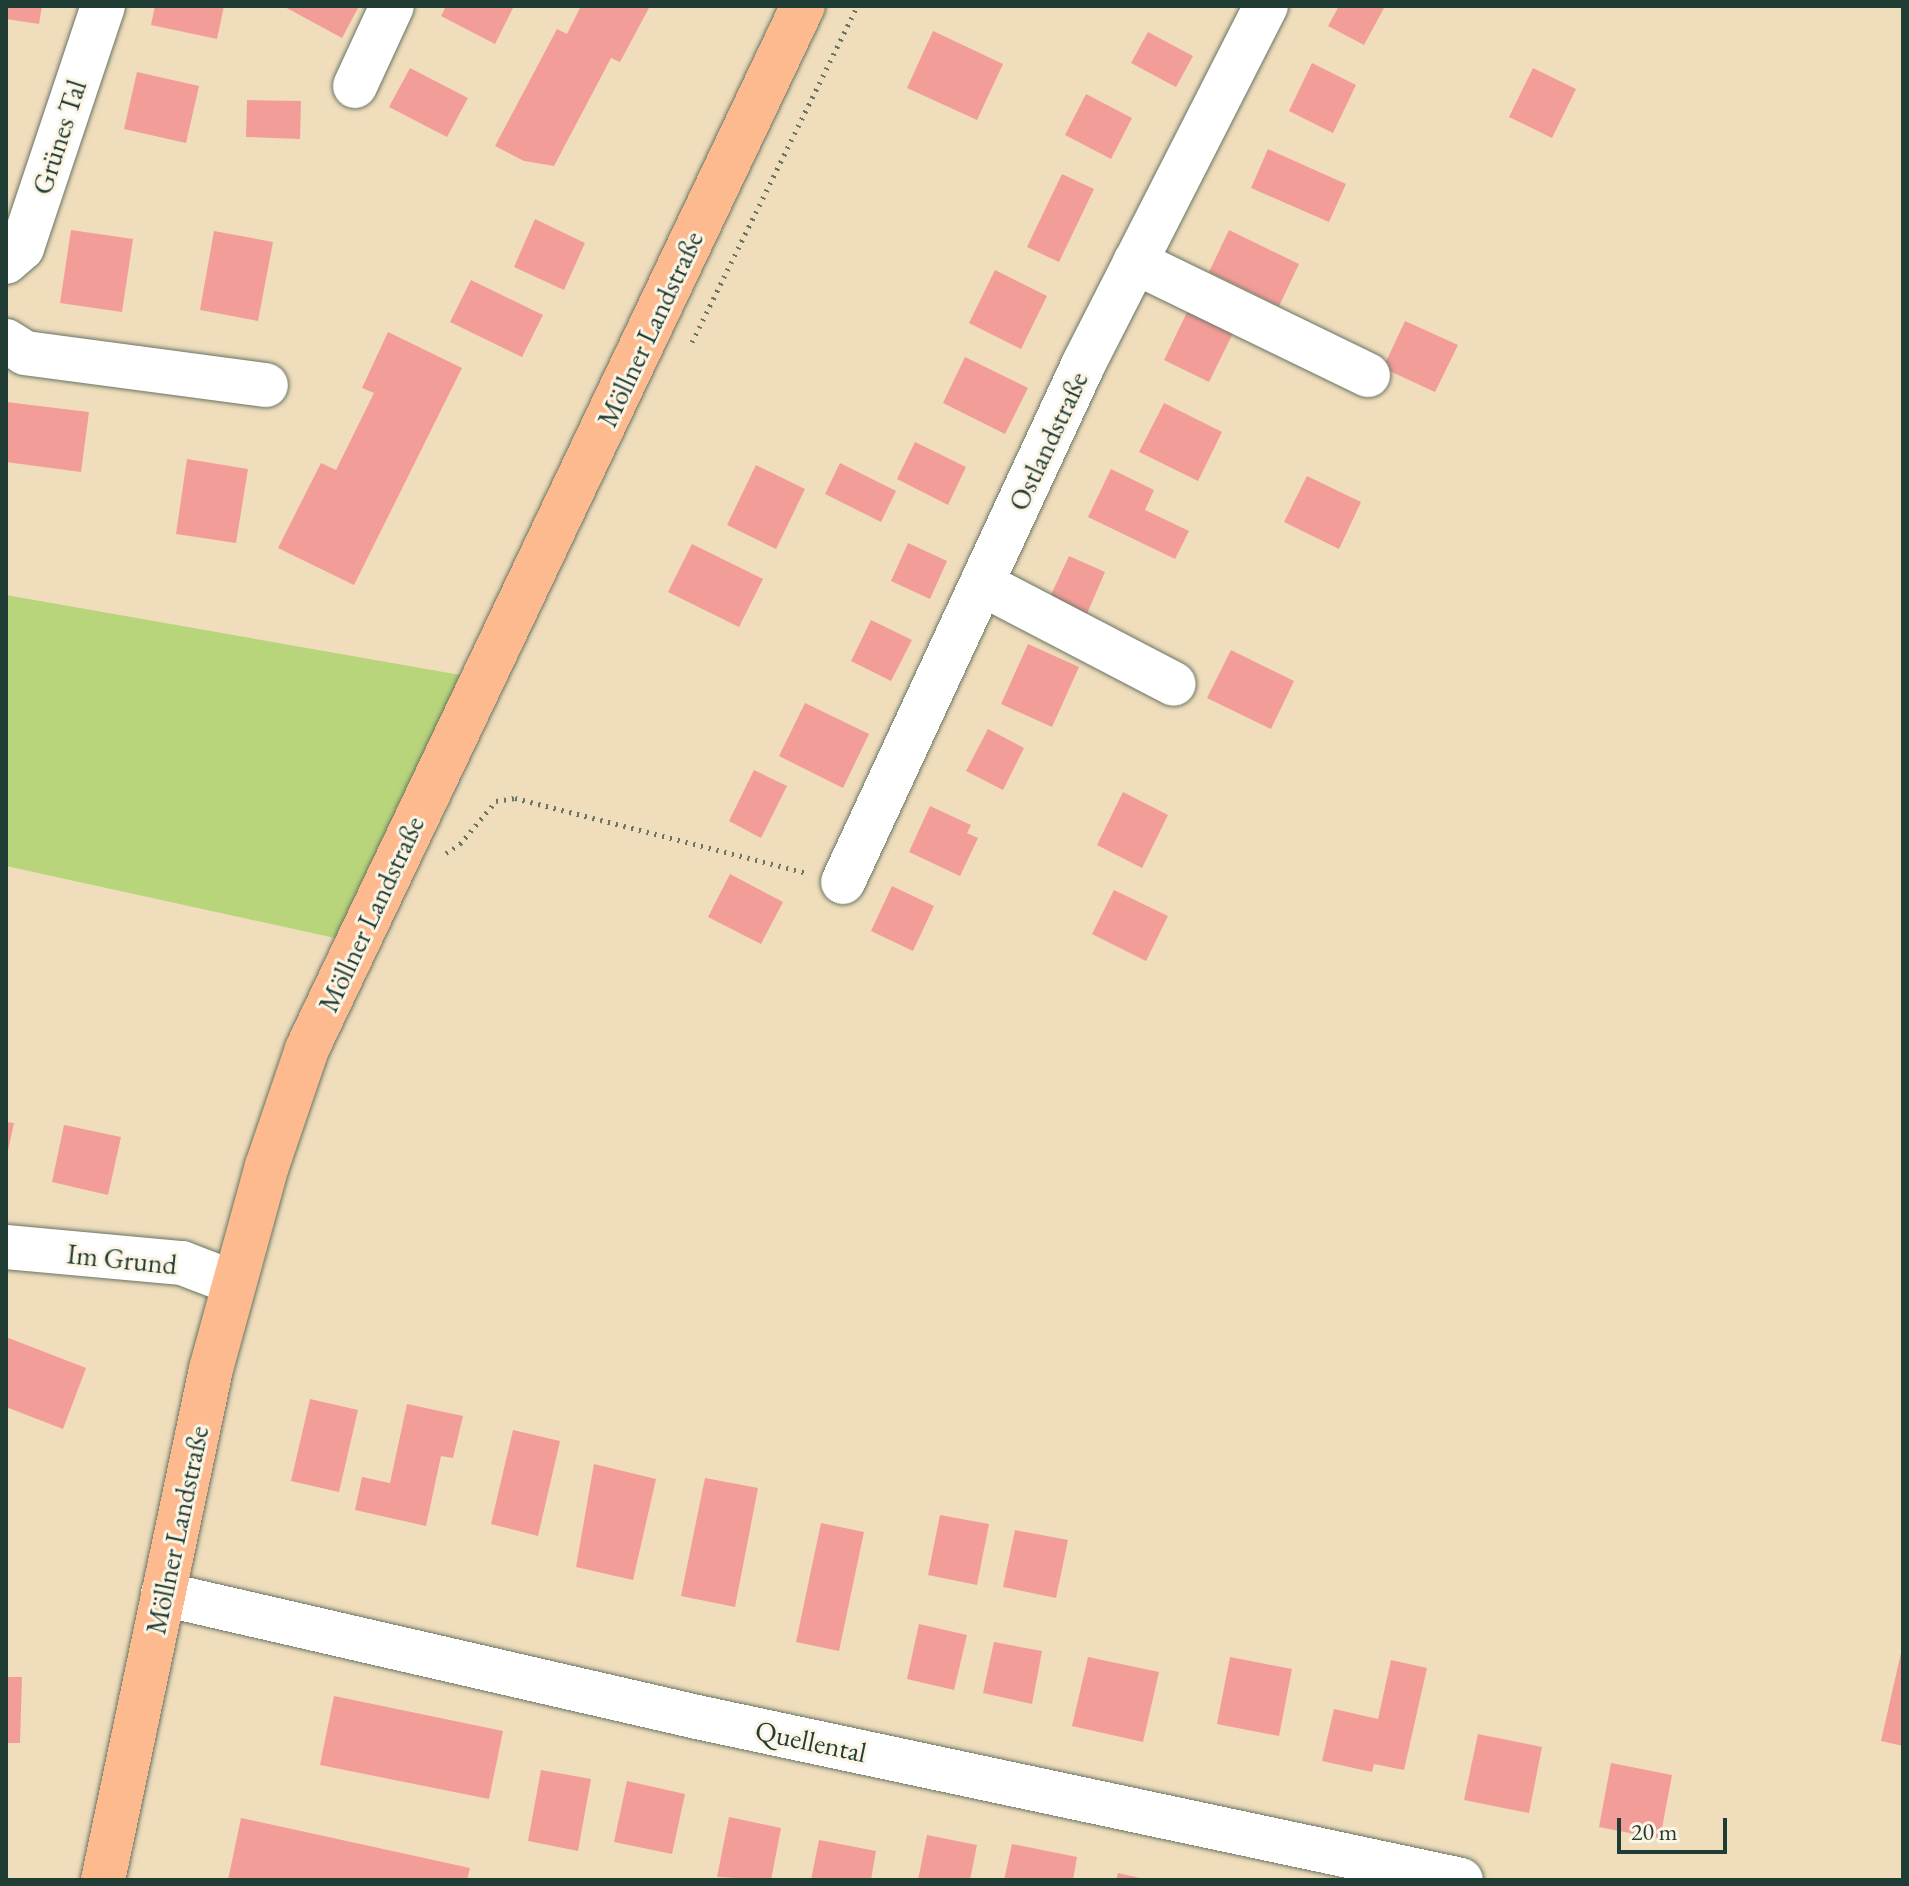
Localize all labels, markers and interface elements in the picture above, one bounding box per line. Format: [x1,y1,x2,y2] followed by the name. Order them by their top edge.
[25,75,93,199] street label: Grünes Tal
[590,226,710,432] street label: Möllner Landstraße
[1001,366,1095,516] street label: Ostlandstraße
[311,811,431,1017] street label: Möllner Landstraße
[65,1237,179,1281] street label: Im Grund
[139,1423,215,1637] street label: Möllner Landstraße
[752,1713,870,1769] street label: Quellental
[1621,1802,1731,1852] scale bar
[1631,1816,1678,1847] text: 20 m

